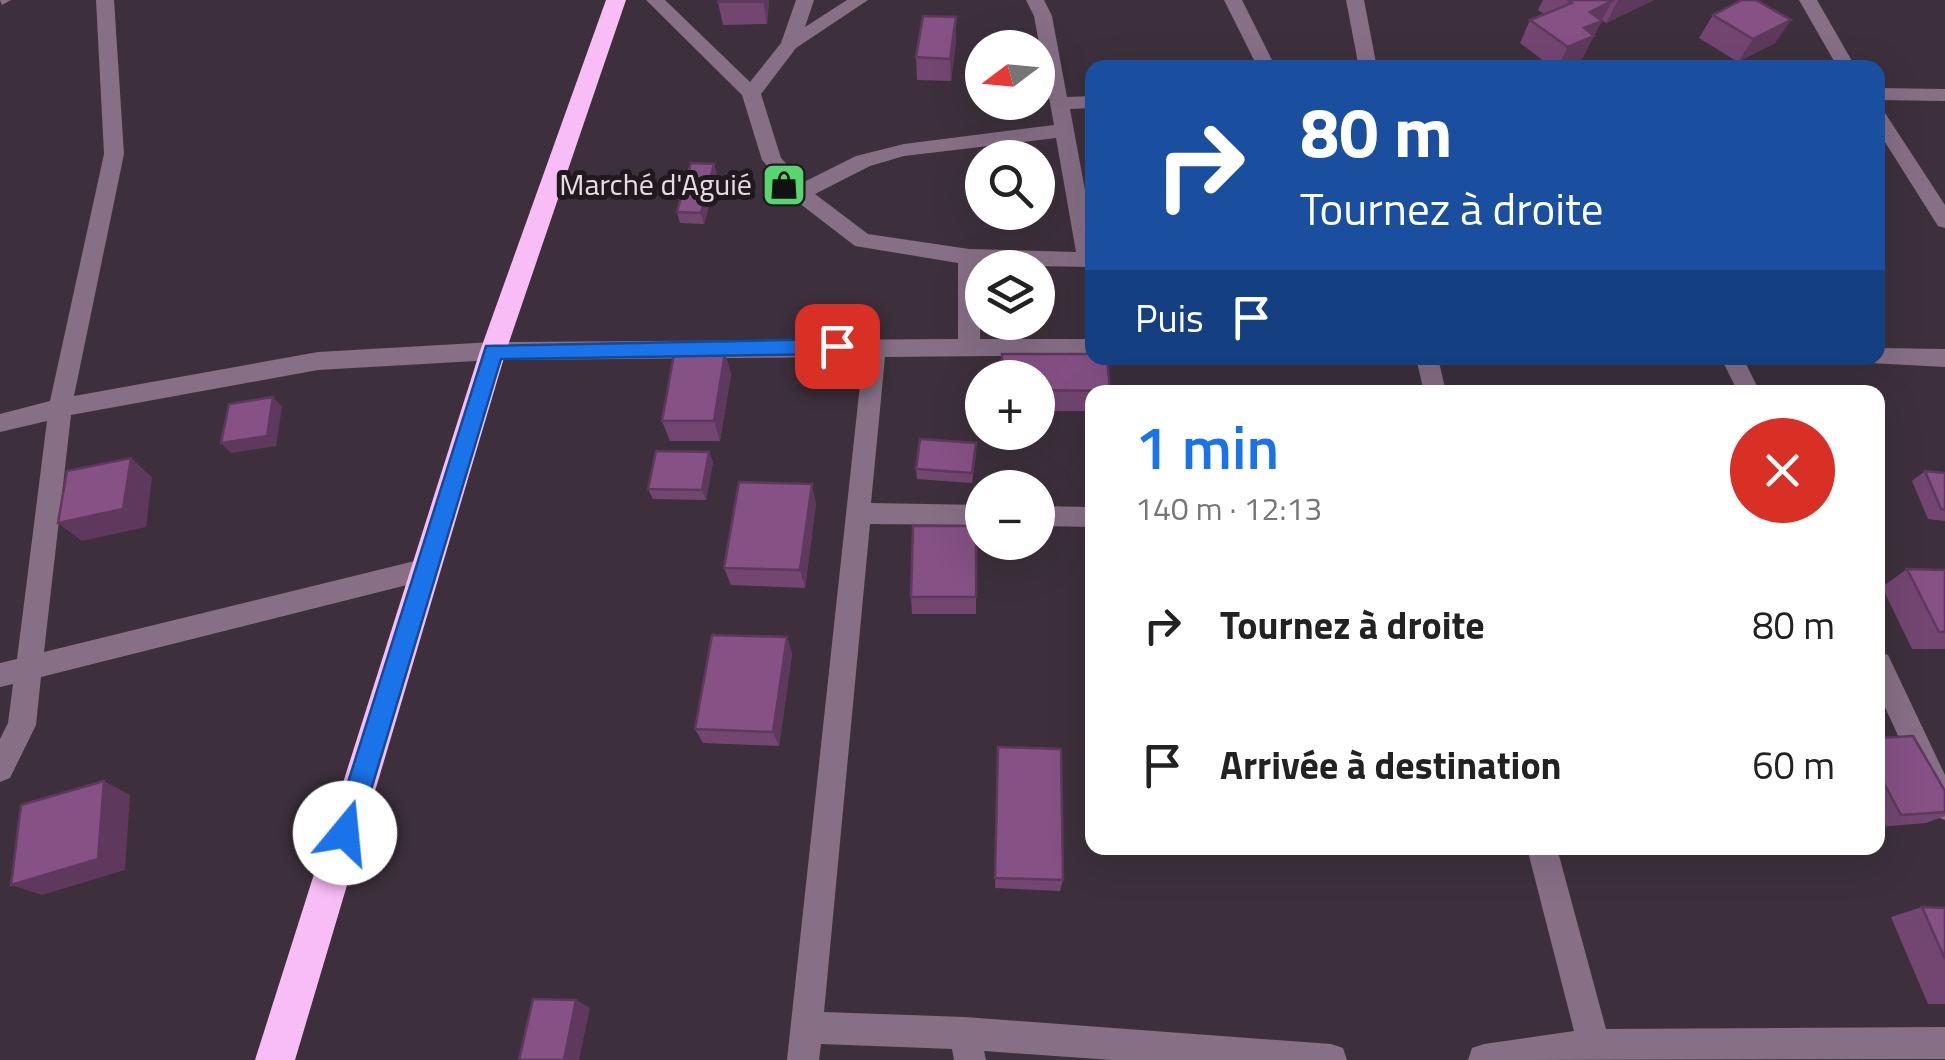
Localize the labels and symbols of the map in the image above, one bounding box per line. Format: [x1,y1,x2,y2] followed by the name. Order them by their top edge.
[965,30,1055,120] north arrow
[559,161,752,207] place label: Marché d'Aguié
[761,162,807,208] shop icon: Marché d'Aguié
[795,304,880,389] pin
[293,781,397,885] position arrow

